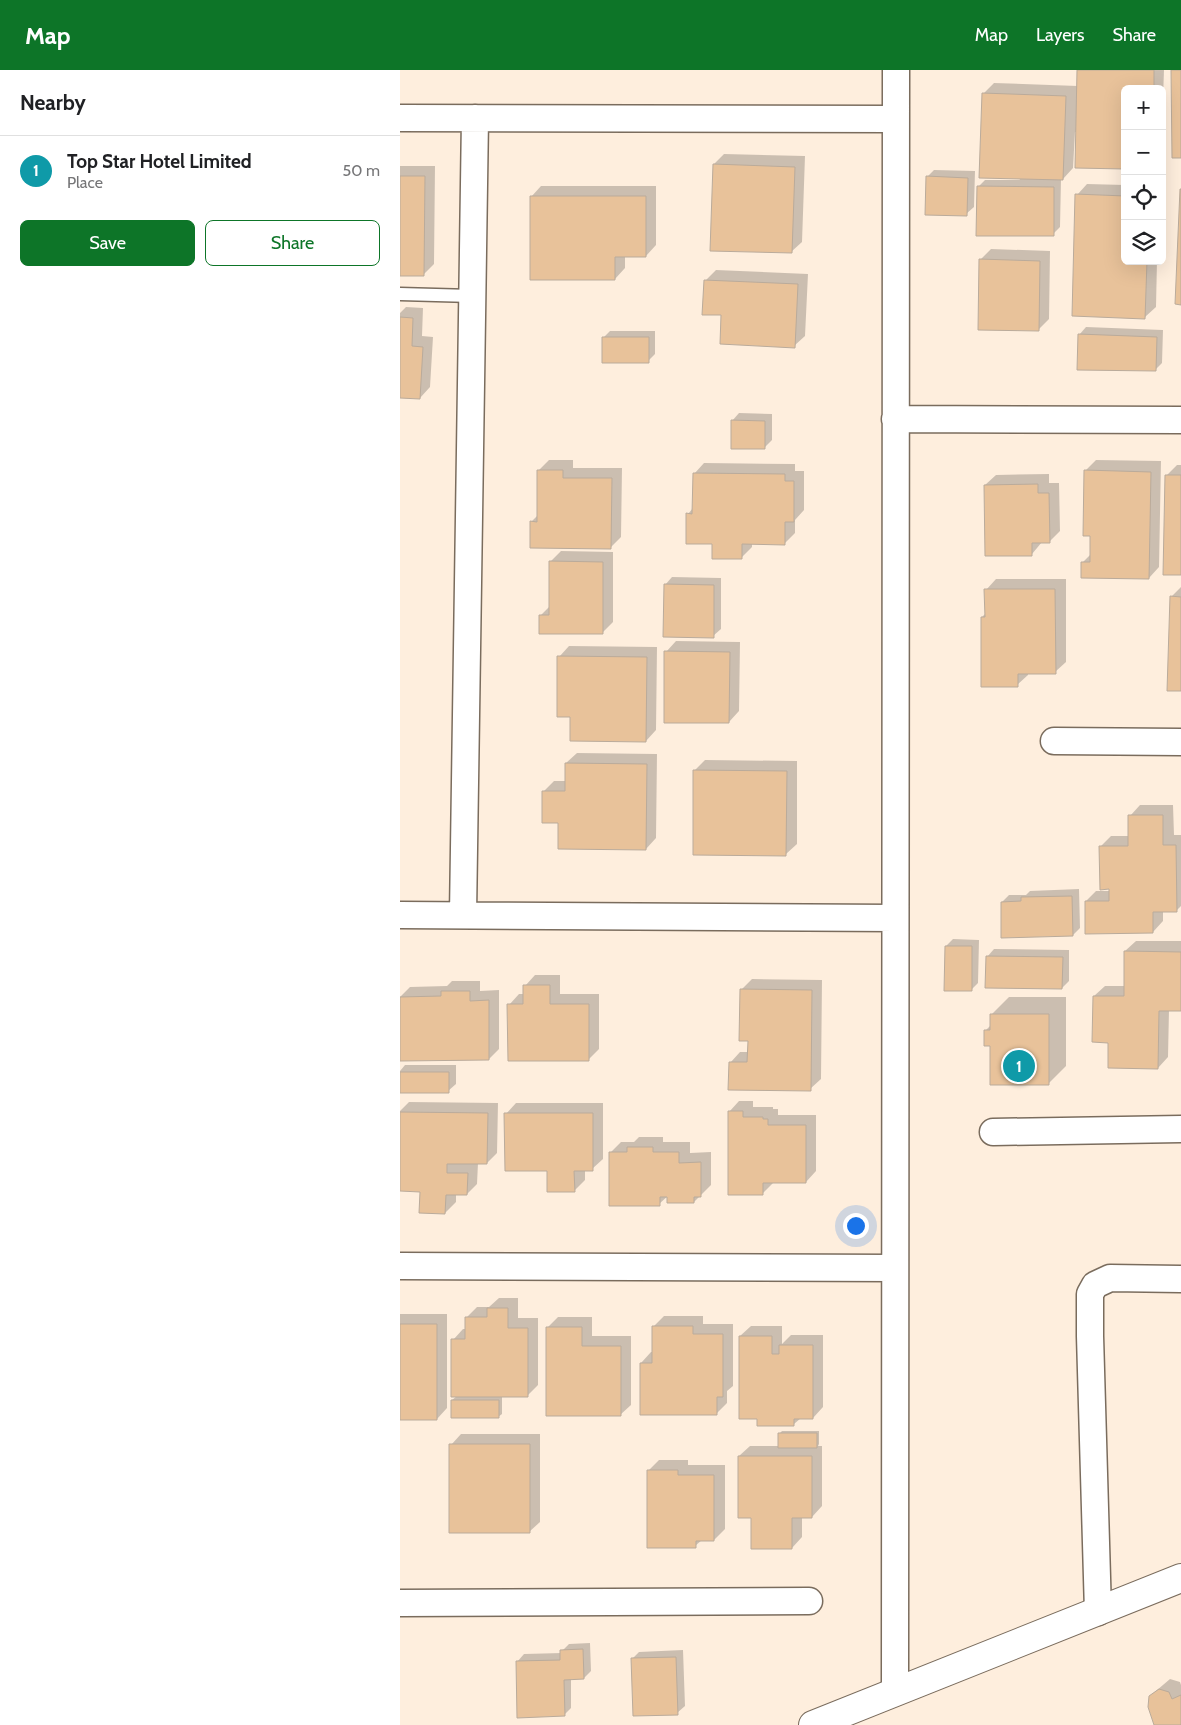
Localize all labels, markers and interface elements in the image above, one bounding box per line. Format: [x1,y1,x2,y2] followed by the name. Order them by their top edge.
[25,21,71,50] text: Map
[975,24,1008,46] text: Map
[1036,24,1085,46] text: Layers
[1113,24,1156,46] text: Share
[1121,85,1166,265] map controls
[1121,85,1166,130] button: +
[20,90,86,115] text: Nearby
[1121,130,1166,175] button: −
[67,150,252,173] text: Top Star Hotel Limited
[33,161,39,180] text: 1
[343,161,380,180] text: 50 m
[67,173,103,192] text: Place
[1121,175,1166,220] button: locate
[20,220,195,266] button: Save
[205,220,380,266] button: Share
[1121,220,1166,265] button: layers
[1003,1047,1035,1085] pin: 1
[843,1213,869,1239] your location

